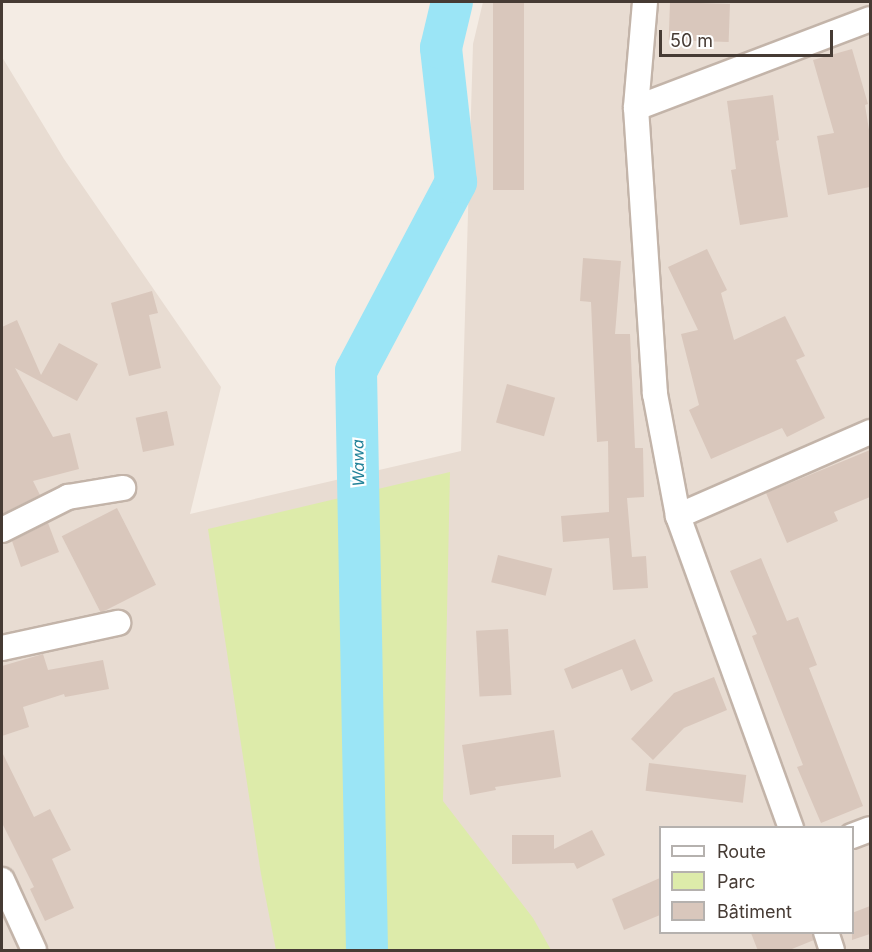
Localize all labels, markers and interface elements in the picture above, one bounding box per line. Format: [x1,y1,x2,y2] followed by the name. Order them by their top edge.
[662,18,836,56] scale bar
[670,30,713,51] text: 50 m
[348,439,368,487] water label: Wawa
[659,826,854,934] legend
[717,841,766,862] text: Route
[717,871,755,892] text: Parc
[717,901,792,922] text: Bâtiment

